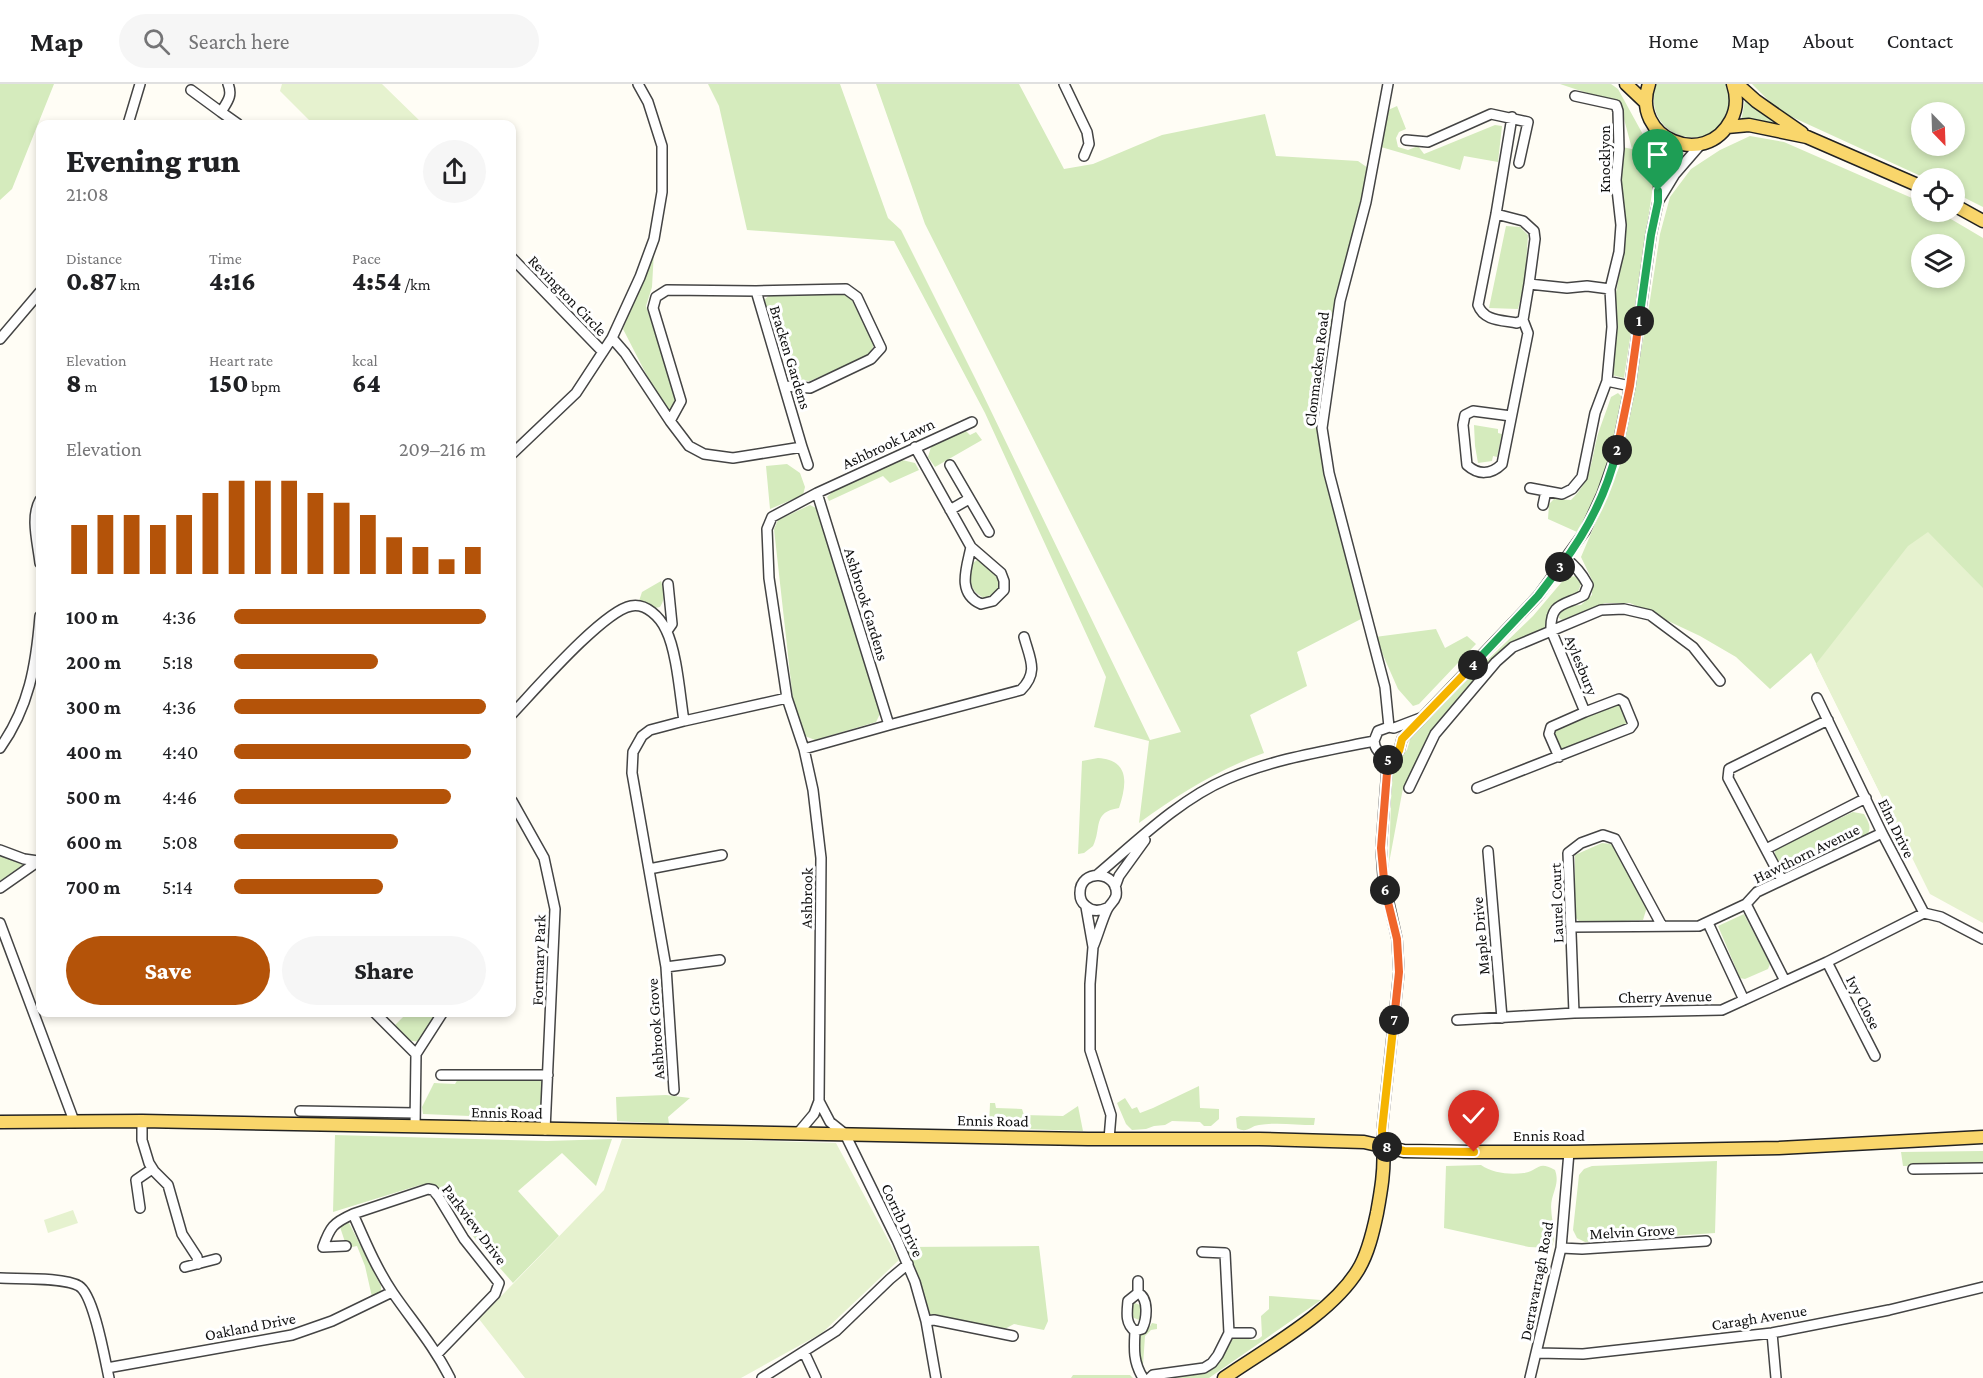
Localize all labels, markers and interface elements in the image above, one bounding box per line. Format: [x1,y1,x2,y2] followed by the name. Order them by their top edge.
[119,14,539,68] search box
[140,25,173,58] icon: search
[30,26,83,57] text: Map
[188,29,289,54] text: Search here
[1648,29,1698,53] text: Home
[1731,29,1770,53] text: Map
[1803,29,1854,53] text: About
[1887,29,1953,53] text: Contact
[1911,102,1965,156] north arrow
[1911,102,1965,288] map controls
[1596,125,1614,193] street label: Knocklyon
[1632,129,1683,191] pin
[1641,138,1674,171] icon: arrive
[423,140,486,203] button: share
[66,142,240,179] text: Evening run
[1911,168,1965,222] button: locate
[66,183,109,205] text: 21:08
[1911,234,1965,288] button: layers
[66,250,122,267] text: Distance
[209,250,242,267] text: Time
[352,250,381,267] text: Pace
[524,252,610,340] street label: Revington Circle
[66,267,117,296] text: 0.87
[209,267,256,296] text: 4:16
[352,267,401,296] text: 4:54
[117,276,140,293] text: km
[401,276,431,293] text: /km
[767,303,814,411] street label: Bracken Gardens
[1624,306,1654,336] pin: 1
[1301,310,1332,427] street label: Clonmacken Road
[1636,312,1642,329] text: 1
[66,352,127,369] text: Elevation
[209,352,273,369] text: Heart rate
[352,352,378,369] text: kcal
[66,369,82,398] text: 8
[209,369,248,398] text: 150
[352,369,381,398] text: 64
[82,378,97,395] text: m
[248,378,281,395] text: bpm
[839,414,937,472] street label: Ashbrook Lawn
[1602,435,1632,465] pin: 2
[66,438,142,460] text: Elevation
[399,438,486,460] text: 209–216 m
[1613,441,1621,458] text: 2
[841,546,892,663] street label: Ashbrook Gardens
[1545,552,1575,582] pin: 3
[1556,558,1564,575] text: 3
[66,606,119,628] text: 100 m
[162,606,196,628] text: 4:36
[1561,633,1602,699] street label: Aylesbury
[1458,650,1488,680] pin: 4
[66,651,121,673] text: 200 m
[162,651,193,673] text: 5:18
[1469,656,1477,673] text: 4
[66,696,121,718] text: 300 m
[162,696,196,718] text: 4:36
[66,741,122,763] text: 400 m
[162,741,198,763] text: 4:40
[1373,745,1403,775] pin: 5
[1384,751,1392,768] text: 5
[66,786,121,808] text: 500 m
[162,786,197,808] text: 4:46
[1875,796,1918,861] street label: Elm Drive
[1750,820,1862,886] street label: Hawthorn Avenue
[66,831,122,853] text: 600 m
[162,831,198,853] text: 5:08
[1547,862,1566,943] street label: Laurel Court
[797,867,816,929] street label: Ashbrook
[1370,875,1400,905] pin: 6
[66,876,120,898] text: 700 m
[162,876,193,898] text: 5:14
[1381,881,1389,898] text: 6
[1469,896,1493,976] street label: Maple Drive
[528,914,550,1006] street label: Fortmary Park
[66,936,270,1005] button: Save
[282,936,486,1005] button: Share
[1842,973,1884,1032] street label: Ivy Close
[643,978,668,1080] street label: Ashbrook Grove
[1618,987,1712,1007] street label: Cherry Avenue
[1379,1005,1409,1035] pin: 7
[1390,1011,1398,1028] text: 7
[1448,1090,1499,1152] pin
[1457,1099,1490,1132] icon: check
[471,1103,544,1122] street label: Ennis Road
[957,1111,1030,1130] street label: Ennis Road
[1513,1127,1585,1144] street label: Ennis Road
[1372,1132,1402,1162] pin: 8
[1382,1138,1392,1155] text: 8
[439,1181,510,1268] street label: Parkview Drive
[878,1181,927,1260] street label: Corrib Drive
[1517,1220,1557,1342] street label: Derravarragh Road
[1589,1221,1675,1242] street label: Melvin Grove
[1710,1302,1808,1334] street label: Caragh Avenue
[203,1309,297,1344] street label: Oakland Drive

